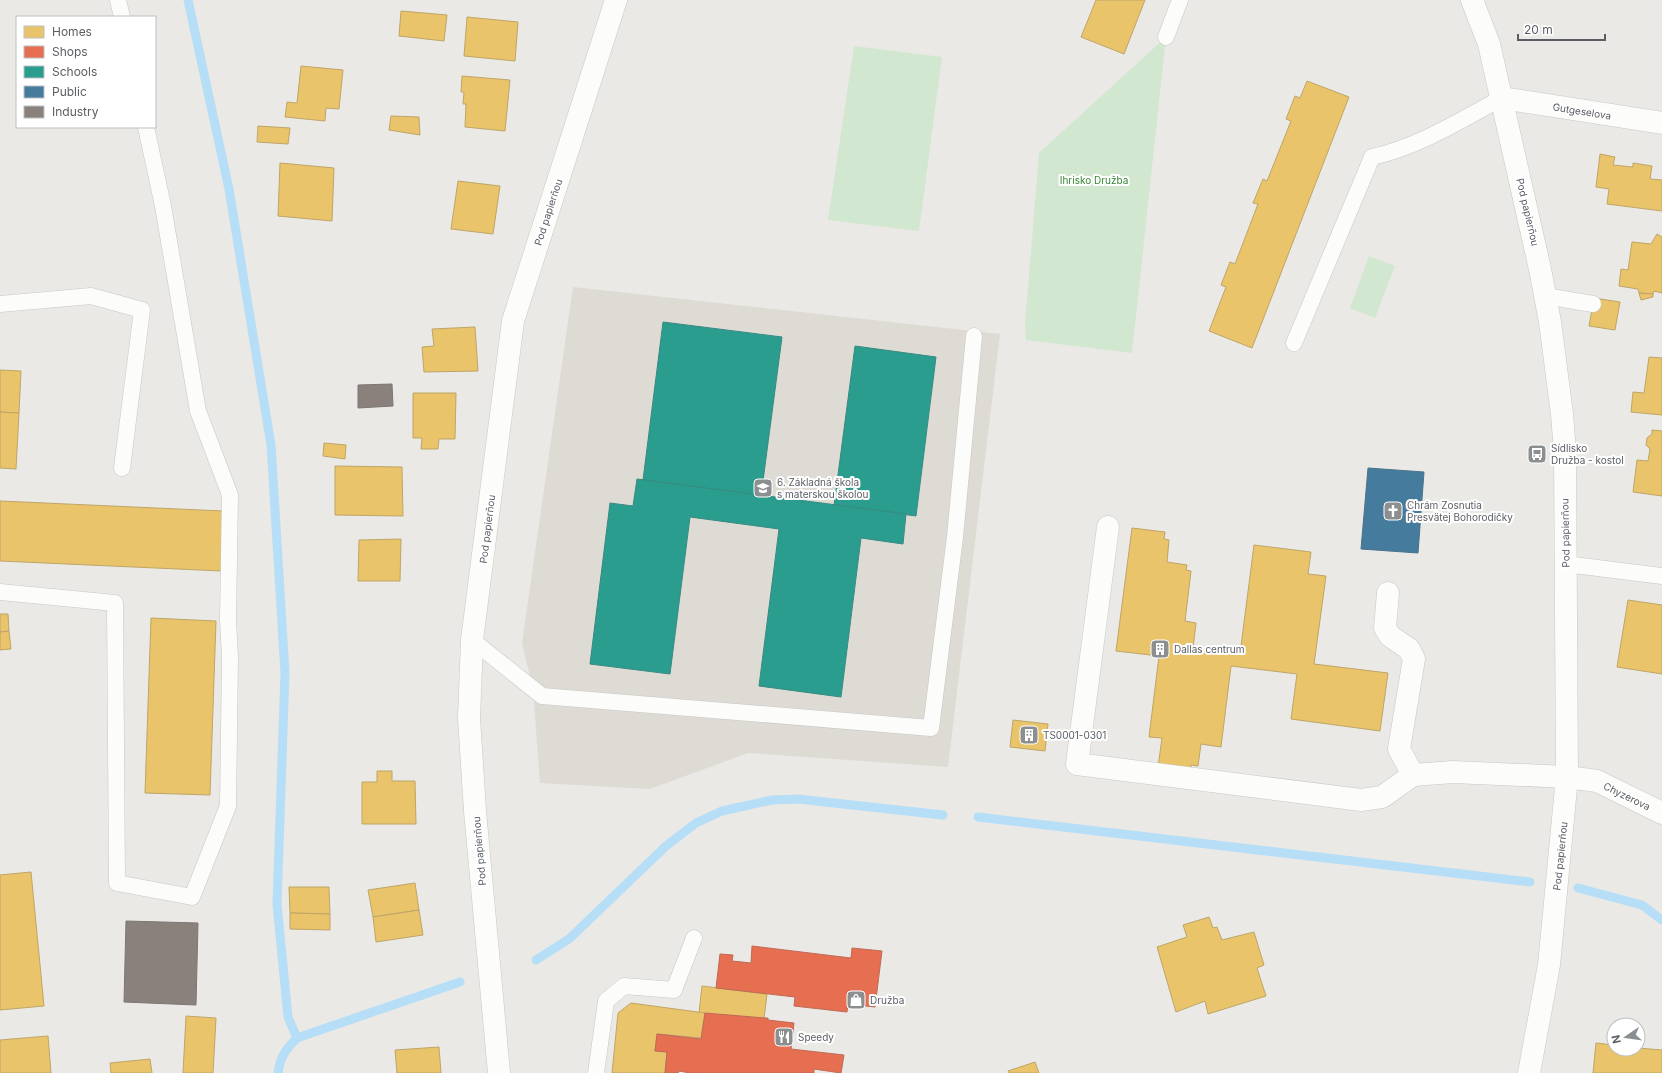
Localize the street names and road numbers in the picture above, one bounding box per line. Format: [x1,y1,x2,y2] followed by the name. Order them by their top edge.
[1552,100,1612,122] street label: Gutgeselova
[532,177,564,247] street label: Pod papierňou
[1514,177,1542,247] street label: Pod papierňou
[477,494,497,564] street label: Pod papierňou
[1558,498,1572,568] street label: Pod papierňou
[1602,780,1652,812] street label: Chyzerova
[470,816,488,886] street label: Pod papierňou
[1550,821,1570,891] street label: Pod papierňou

